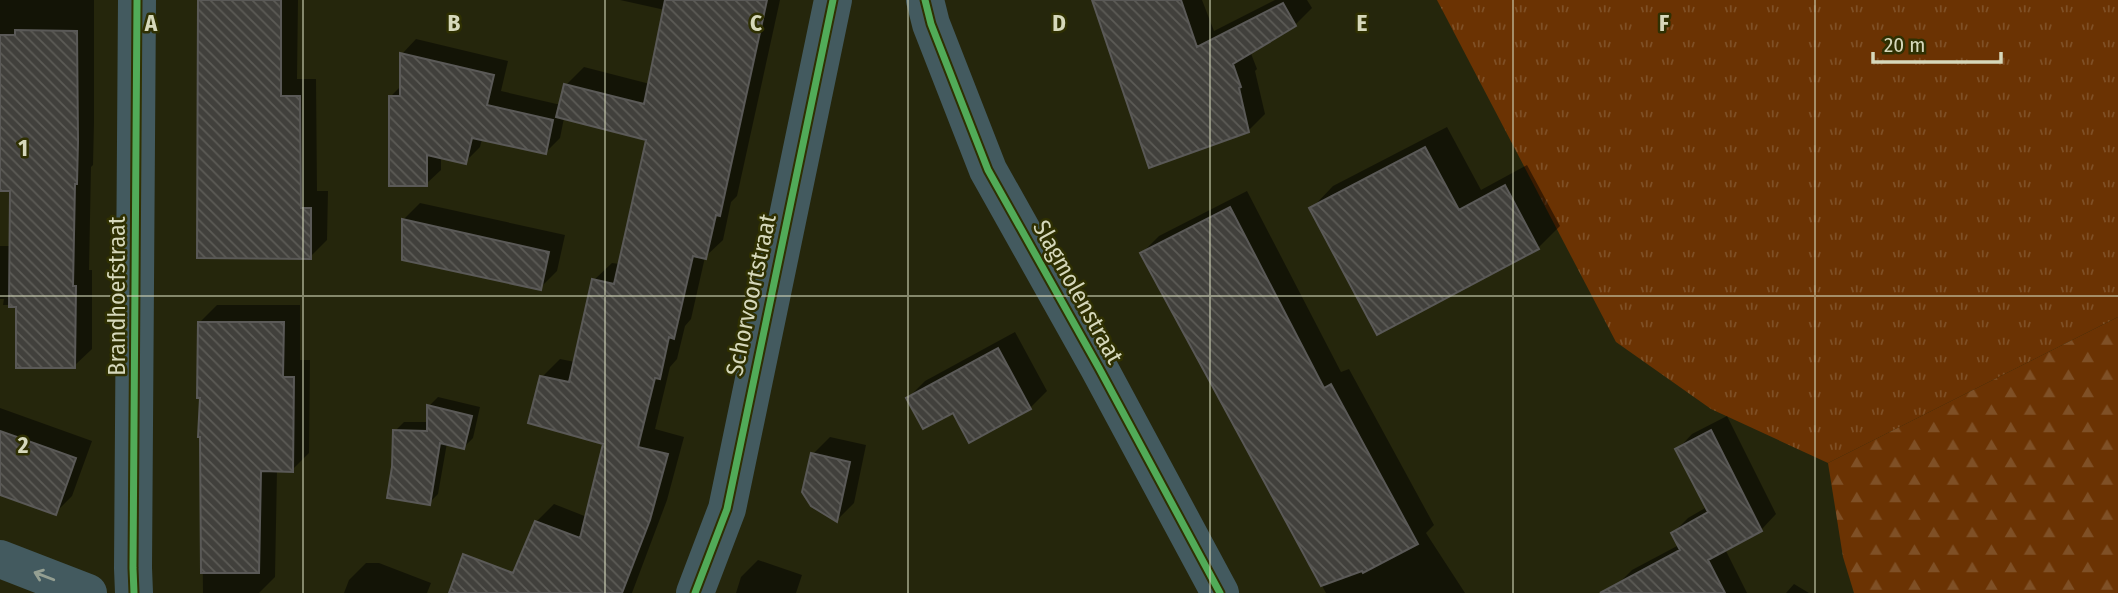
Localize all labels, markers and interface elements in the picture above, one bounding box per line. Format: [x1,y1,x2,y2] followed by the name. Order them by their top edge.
[144,9,158,37] text: A
[448,9,461,37] text: B
[750,9,762,37] text: C
[1052,9,1066,37] text: D
[1357,9,1368,37] text: E
[1659,9,1669,37] text: F
[1873,21,2001,65] scale bar
[1884,32,1925,58] text: 20 m
[18,134,28,162] text: 1
[720,211,782,379] street label: Schorvoortstraat
[1027,215,1129,369] street label: Slagmolenstraat
[103,216,131,376] street label: Brandhoefstraat
[17,431,29,459] text: 2
[34,569,56,581] one-way arrow

